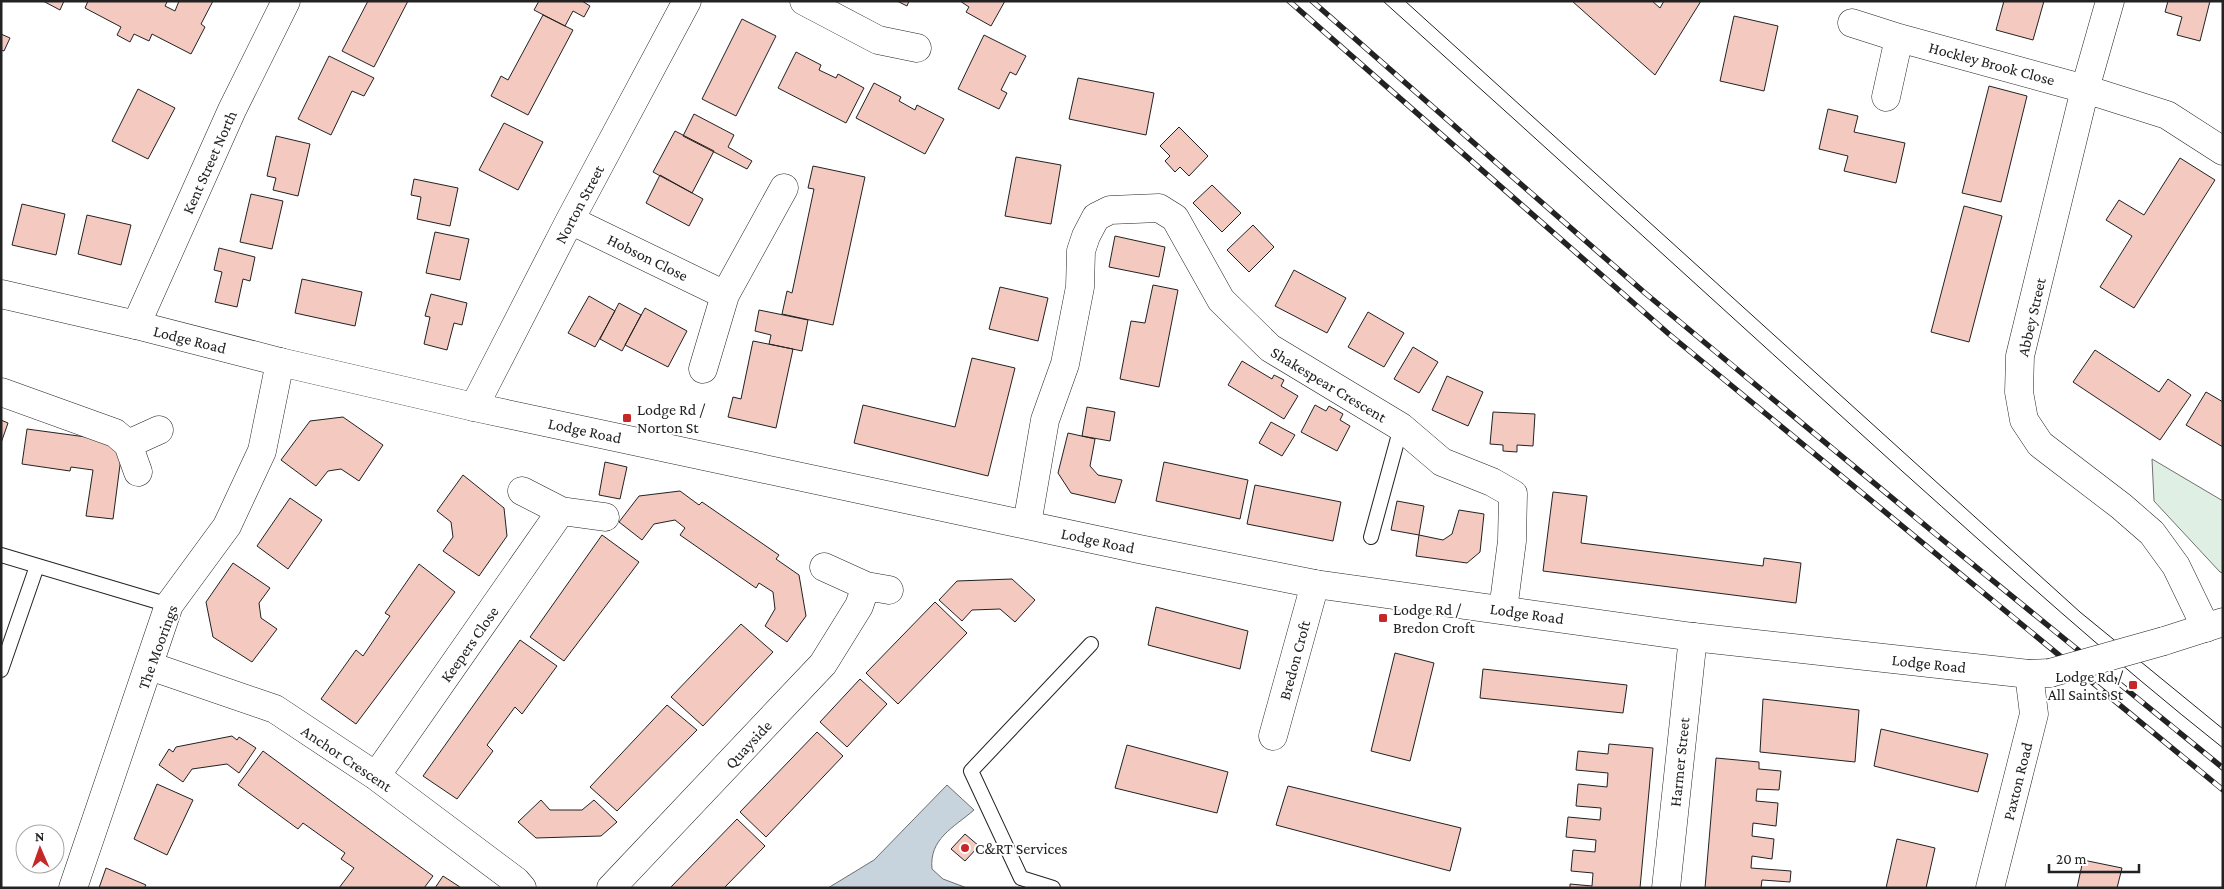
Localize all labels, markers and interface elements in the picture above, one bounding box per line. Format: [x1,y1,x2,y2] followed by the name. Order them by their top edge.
[1927,38,2057,89] street label: Hockley Brook Close
[179,108,240,217] street label: Kent Street North
[552,162,608,246] street label: Norton Street
[605,231,691,284] street label: Hobson Close
[2014,275,2050,358] street label: Abbey Street
[151,322,229,358] street label: Lodge Road
[1268,343,1390,427] street label: Shakespear Crescent
[637,401,706,436] place label: Lodge Rd / Norton St
[621,412,633,424] marker: Lodge Rd / Norton St
[547,414,624,448] street label: Lodge Road
[1060,524,1137,558] street label: Lodge Road
[1489,600,1566,628] street label: Lodge Road
[1393,601,1476,636] place label: Lodge Rd / Bredon Croft
[134,602,182,692] street label: The Moorings
[437,603,502,686] street label: Keepers Close
[1377,612,1389,624] marker: Lodge Rd / Bredon Croft
[1276,618,1313,702] street label: Bredon Croft
[1891,651,1967,677] street label: Lodge Road
[2048,668,2124,703] place label: Lodge Rd / All Saints St
[2127,679,2139,691] marker: Lodge Rd / All Saints St
[1666,716,1693,808] street label: Harmer Street
[722,717,776,773] street label: Quayside
[298,722,396,795] street label: Anchor Crescent
[2000,740,2036,822] street label: Paxton Road
[15,824,65,874] north arrow
[34,828,45,844] text: N
[975,840,1067,857] place label: C&RT Services
[959,842,971,854] marker: C&RT Services
[2049,842,2139,874] scale bar
[2056,851,2087,867] text: 20 m

